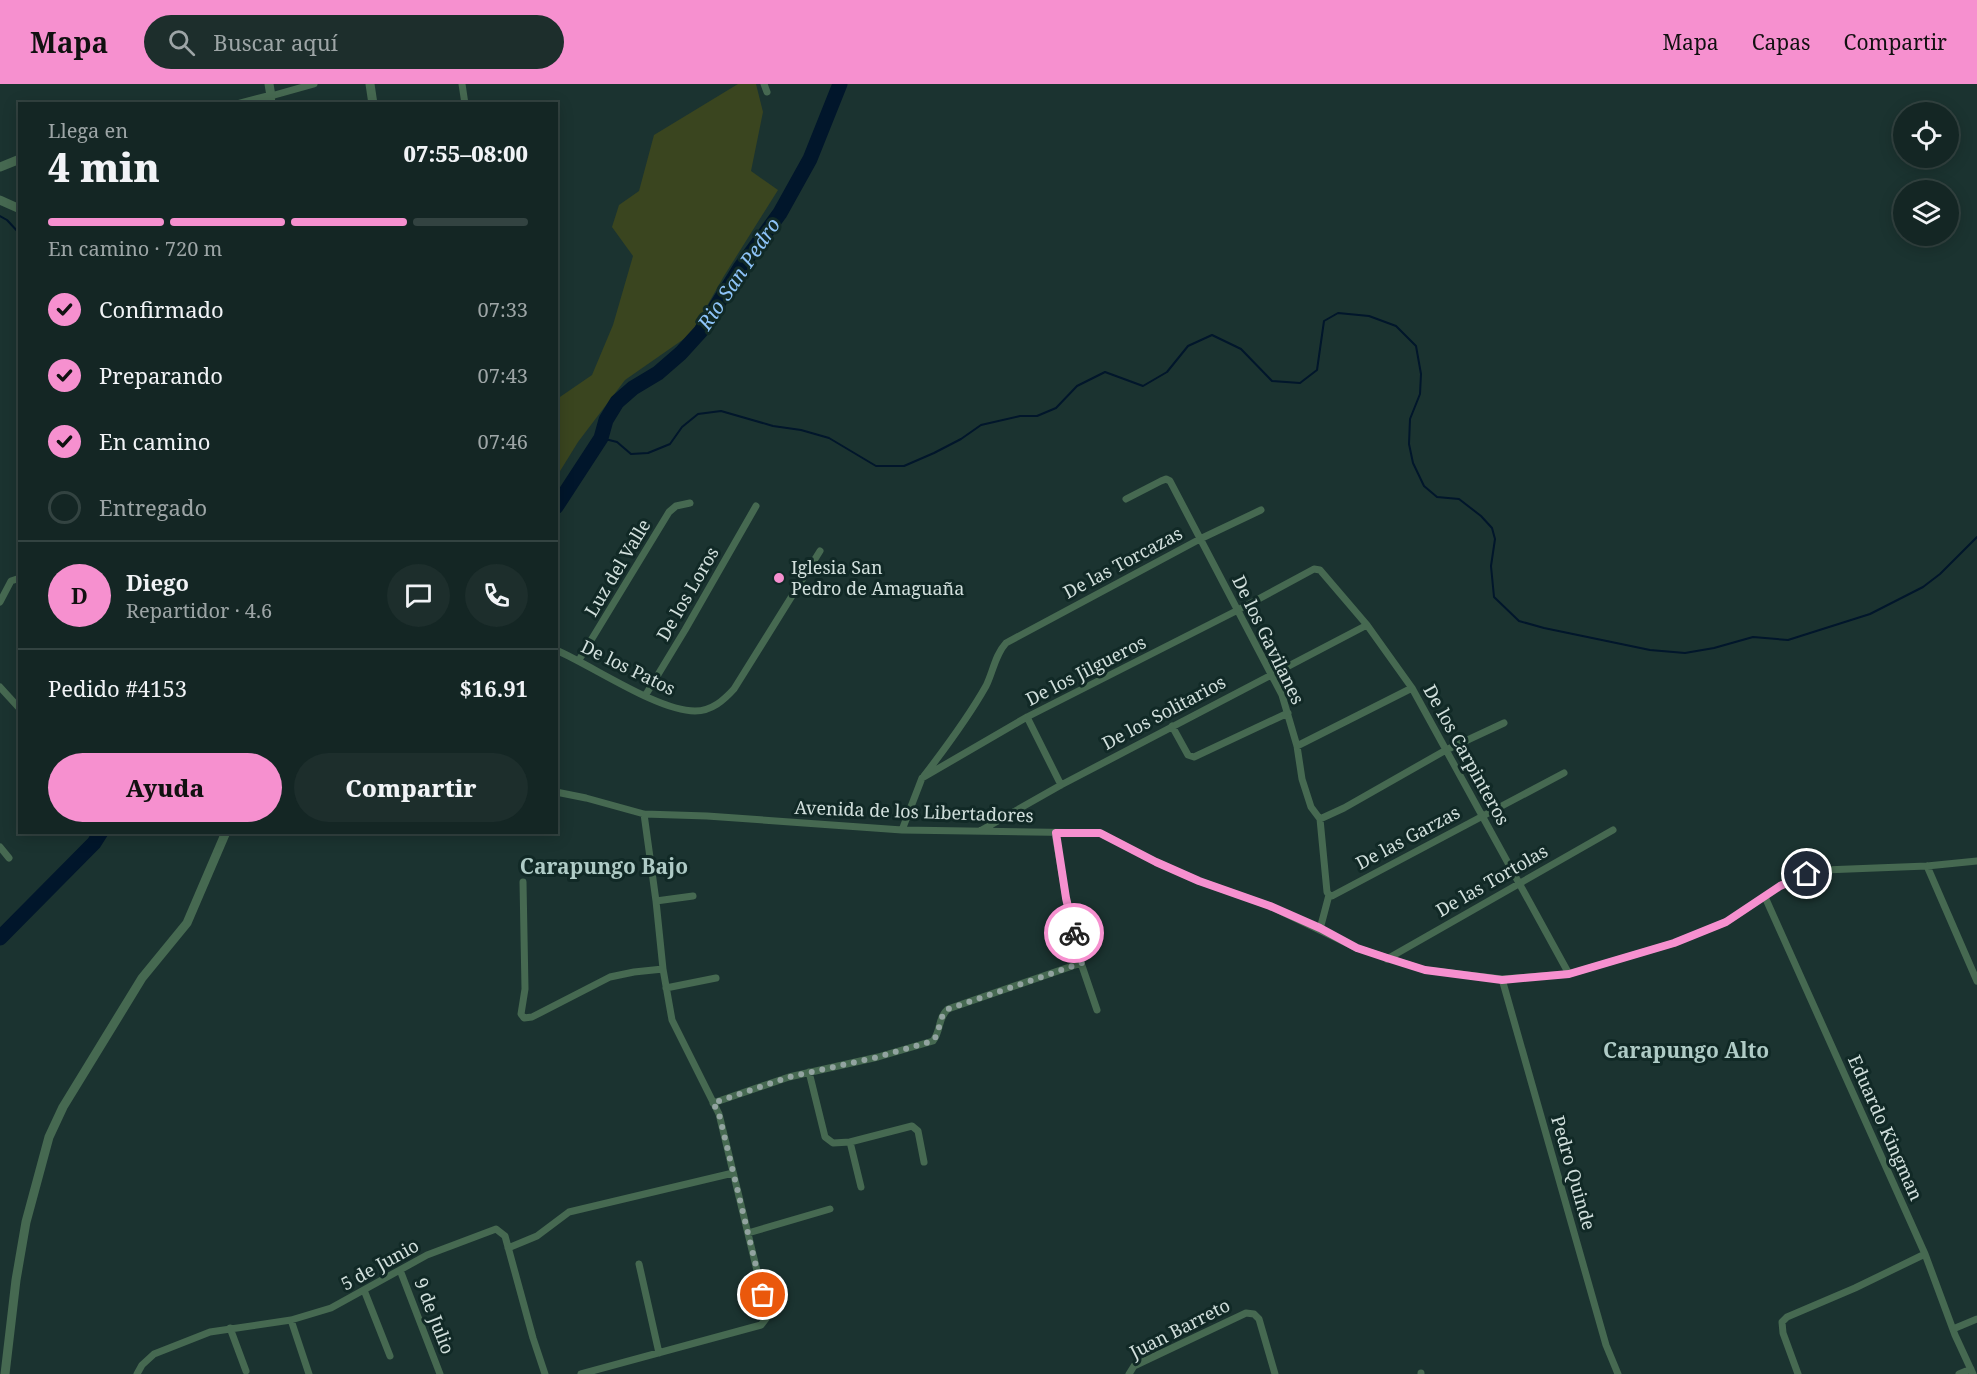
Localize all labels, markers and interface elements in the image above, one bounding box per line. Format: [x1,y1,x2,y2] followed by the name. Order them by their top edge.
[144,15,564,69] search box
[30,23,108,61] text: Mapa
[165,26,198,59] icon: search
[213,27,338,57] text: Buscar aquí
[1662,28,1719,56] text: Mapa
[1752,28,1811,56] text: Capas
[1844,28,1947,56] text: Compartir
[1893,102,1959,246] map controls
[1893,102,1959,168] button: locate
[48,117,128,144] text: Llega en
[404,138,528,168] text: 07:55–08:00
[48,140,160,193] text: 4 min
[1893,180,1959,246] button: layers
[690,212,786,336] water label: Rio San Pedro
[48,235,222,262] text: En camino · 720 m
[48,293,81,326] icon: check
[99,294,224,324] text: Confirmado
[478,296,528,323] text: 07:33
[48,359,81,392] icon: check
[99,360,223,390] text: Preparando
[478,362,528,389] text: 07:43
[48,425,81,458] icon: check
[99,426,211,456] text: En camino
[478,428,528,455] text: 07:46
[99,492,207,522] text: Entregado
[579,514,656,621] street label: Luz del Valle
[1059,521,1186,604] street label: De las Torcazas
[651,542,724,645] street label: De los Loros
[791,555,964,600] place label: Iglesia San Pedro de Amaguaña
[387,564,450,627] button: chat
[465,564,528,627] button: phone
[126,567,189,597] text: Diego
[772,571,786,585] marker: Iglesia San Pedro de Amaguaña
[1227,571,1310,708] street label: De los Gavilanes
[71,580,88,610] text: D
[126,597,272,624] text: Repartidor · 4.6
[1021,630,1150,711] street label: De los Jilgueros
[577,634,680,700] street label: De los Patos
[1097,669,1230,755] street label: De los Solitarios
[48,673,187,703] text: Pedido #4153
[459,673,528,703] text: $16.91
[1418,680,1515,829] street label: De los Carpinteros
[48,753,282,822] button: Ayuda
[294,753,528,822] button: Compartir
[794,795,1034,827] street label: Avenida de los Libertadores
[1351,800,1464,875] street label: De las Garzas
[1431,838,1552,922] street label: De las Tortolas
[1781,848,1832,899] pin
[520,852,688,880] district label: Carapungo Bajo
[1790,857,1823,890] icon: home
[1044,903,1104,963] courier
[1058,917,1091,950] icon: bike
[1603,1036,1769,1064] district label: Carapungo Alto
[1843,1051,1929,1204] street label: Eduardo Kingman
[1546,1113,1602,1233] street label: Pedro Quinde
[336,1233,423,1295] street label: 5 de Junio
[737,1269,788,1320] pin
[409,1274,460,1357] street label: 9 de Julio
[746,1278,779,1311] icon: bag
[1124,1293,1234,1364] street label: Juan Barreto

